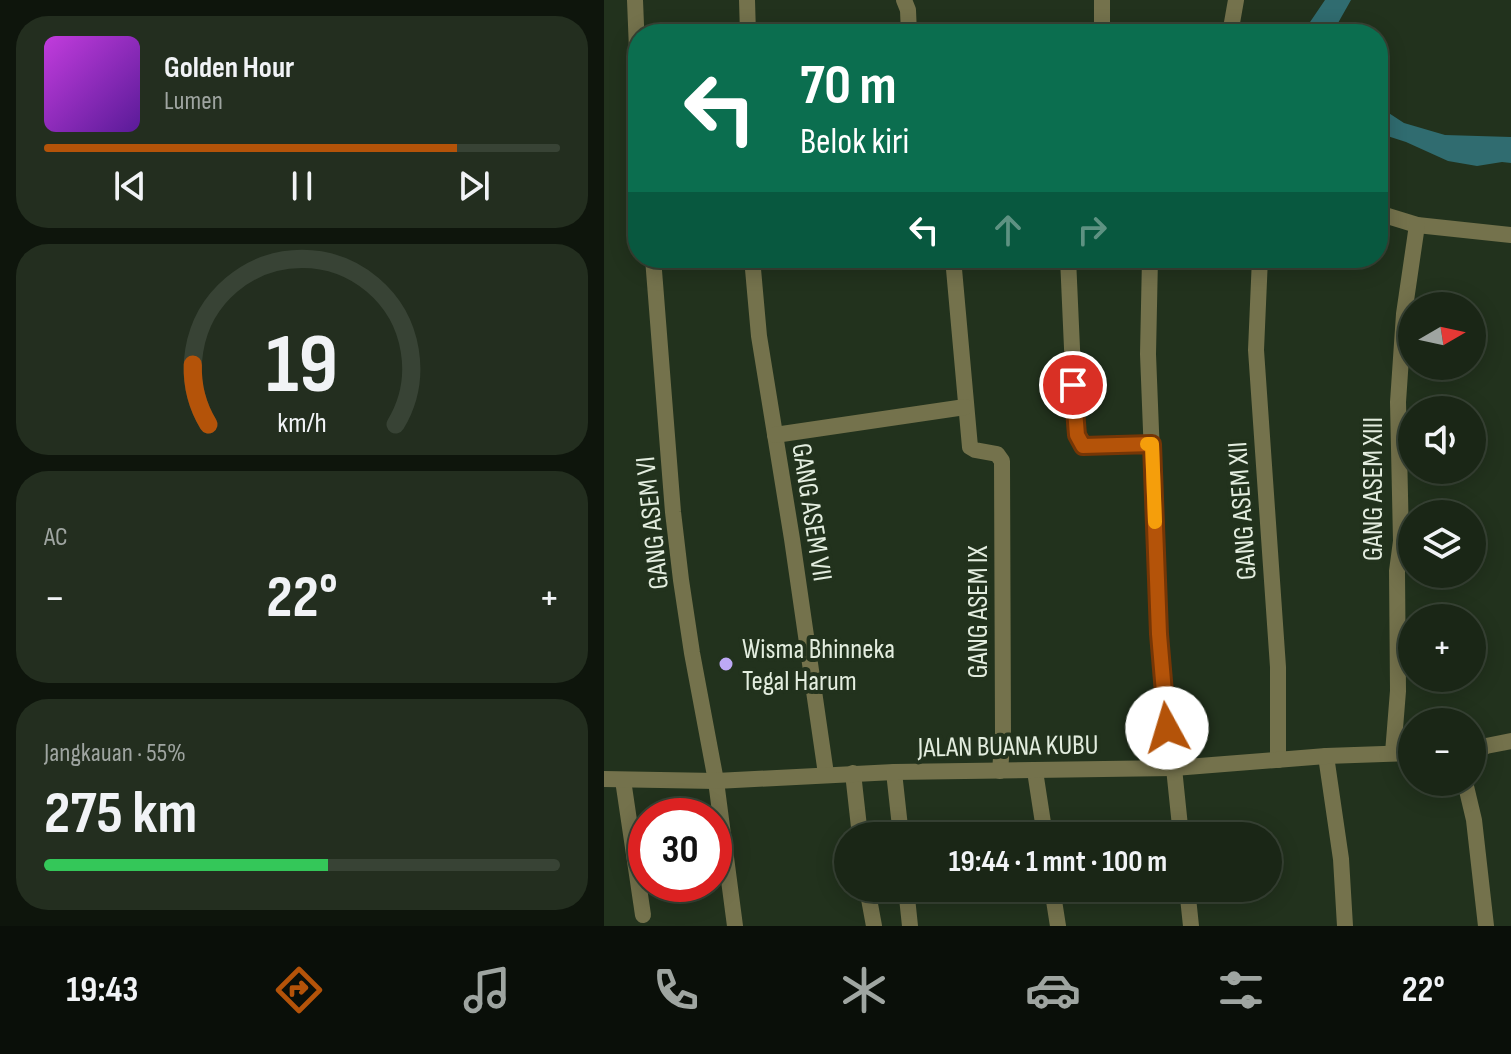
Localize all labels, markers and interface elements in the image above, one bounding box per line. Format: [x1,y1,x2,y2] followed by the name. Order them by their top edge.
[164,50,294,86] text: Golden Hour
[800,53,897,120] text: 70 m
[668,56,772,160] icon: left
[164,86,223,117] text: Lumen
[800,121,909,164] text: Belok kiri
[108,164,152,208] icon: previous
[280,164,324,208] icon: pause
[452,164,496,208] icon: next
[902,208,946,252] icon: left
[986,208,1030,252] icon: ahead
[1070,208,1114,252] icon: right
[1398,292,1486,380] north arrow
[1398,292,1486,796] map controls
[266,316,338,416] text: 19
[1039,351,1107,419] pin
[1051,363,1095,407] icon: arrive
[1398,396,1486,484] button: sound
[277,406,327,441] text: km/h
[1357,417,1390,561] street label: GANG ASEM XIII
[784,441,839,584] street label: GANG ASEM VII
[1221,441,1264,581] street label: GANG ASEM XII
[629,455,676,591] street label: GANG ASEM VI
[1398,500,1486,588] button: layers
[44,522,68,553] text: AC
[962,545,995,678] street label: GANG ASEM IX
[266,562,338,634] text: 22°
[44,572,66,625] text: −
[538,572,560,625] text: +
[1398,604,1486,692] button: +
[742,633,895,698] place label: Wisma Bhinneka Tegal Harum
[717,655,735,673] marker: Wisma Bhinneka Tegal Harum
[1125,686,1209,770] position arrow
[1398,708,1486,796] button: −
[916,728,1099,765] street label: JALAN BUANA KUBU
[44,738,186,769] text: Jangkauan · 55%
[44,778,197,850] text: 275 km
[628,798,732,902] speed limit sign: 30
[949,844,1167,880] text: 19:44 · 1 mnt · 100 m
[271,962,327,1018] icon: directions
[459,962,515,1018] icon: music
[648,962,704,1018] icon: phone
[836,962,892,1018] icon: climate
[1025,962,1081,1018] icon: car
[1213,962,1269,1018] icon: filters
[66,969,138,1012] text: 19:43
[1402,969,1445,1012] text: 22°

